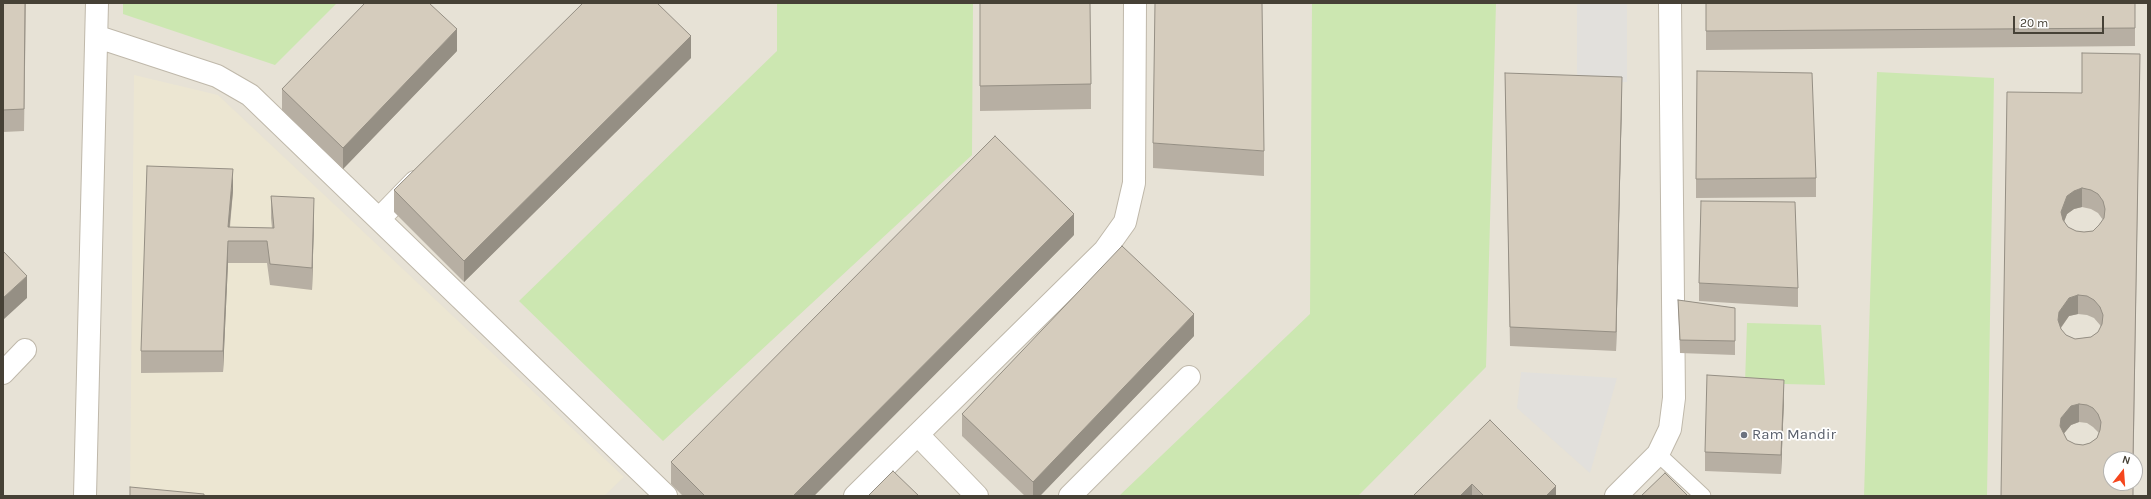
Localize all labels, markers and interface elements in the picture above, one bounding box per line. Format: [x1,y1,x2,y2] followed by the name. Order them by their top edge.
[2015,8,2106,34] scale bar
[2020,16,2048,30] text: 20 m
[1752,426,1836,444] place label: Ram Mandir
[1739,430,1749,440] marker: Ram Mandir
[2103,451,2143,491] north arrow
[2121,453,2132,467] text: N

